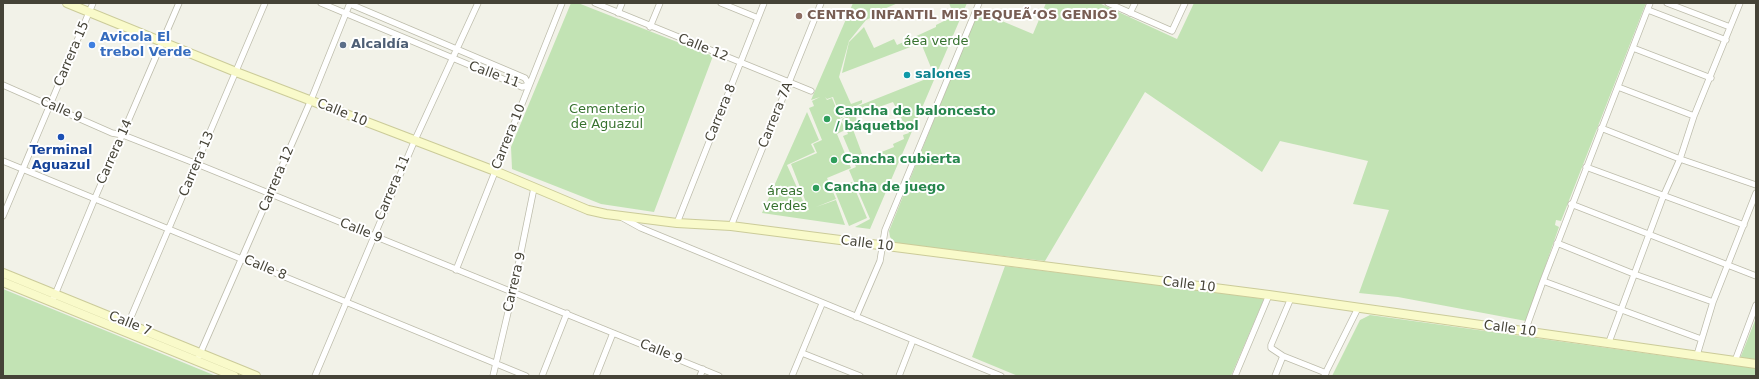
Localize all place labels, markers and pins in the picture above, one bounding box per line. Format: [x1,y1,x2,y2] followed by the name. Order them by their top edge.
[807,8,1117,24] place label: CENTRO INFANTIL MIS PEQUEÃ‘OS GENIOS
[794,11,804,21] marker: CENTRO INFANTIL MIS PEQUEÃ‘OS GENIOS
[100,30,191,61] place label: Avicola El trebol Verde
[351,37,409,53] place label: Alcaldía
[87,40,97,50] marker: Avicola El trebol Verde
[338,40,348,50] marker: Alcaldía
[915,67,971,83] place label: salones
[902,70,912,80] marker: salones
[835,104,996,135] place label: Cancha de baloncesto / báquetbol
[822,114,832,124] marker: Cancha de baloncesto / báquetbol
[56,132,66,142] marker: Terminal Aguazul
[30,143,92,174] place label: Terminal Aguazul
[842,152,961,168] place label: Cancha cubierta
[829,155,839,165] marker: Cancha cubierta
[824,180,945,196] place label: Cancha de juego
[811,183,821,193] marker: Cancha de juego

